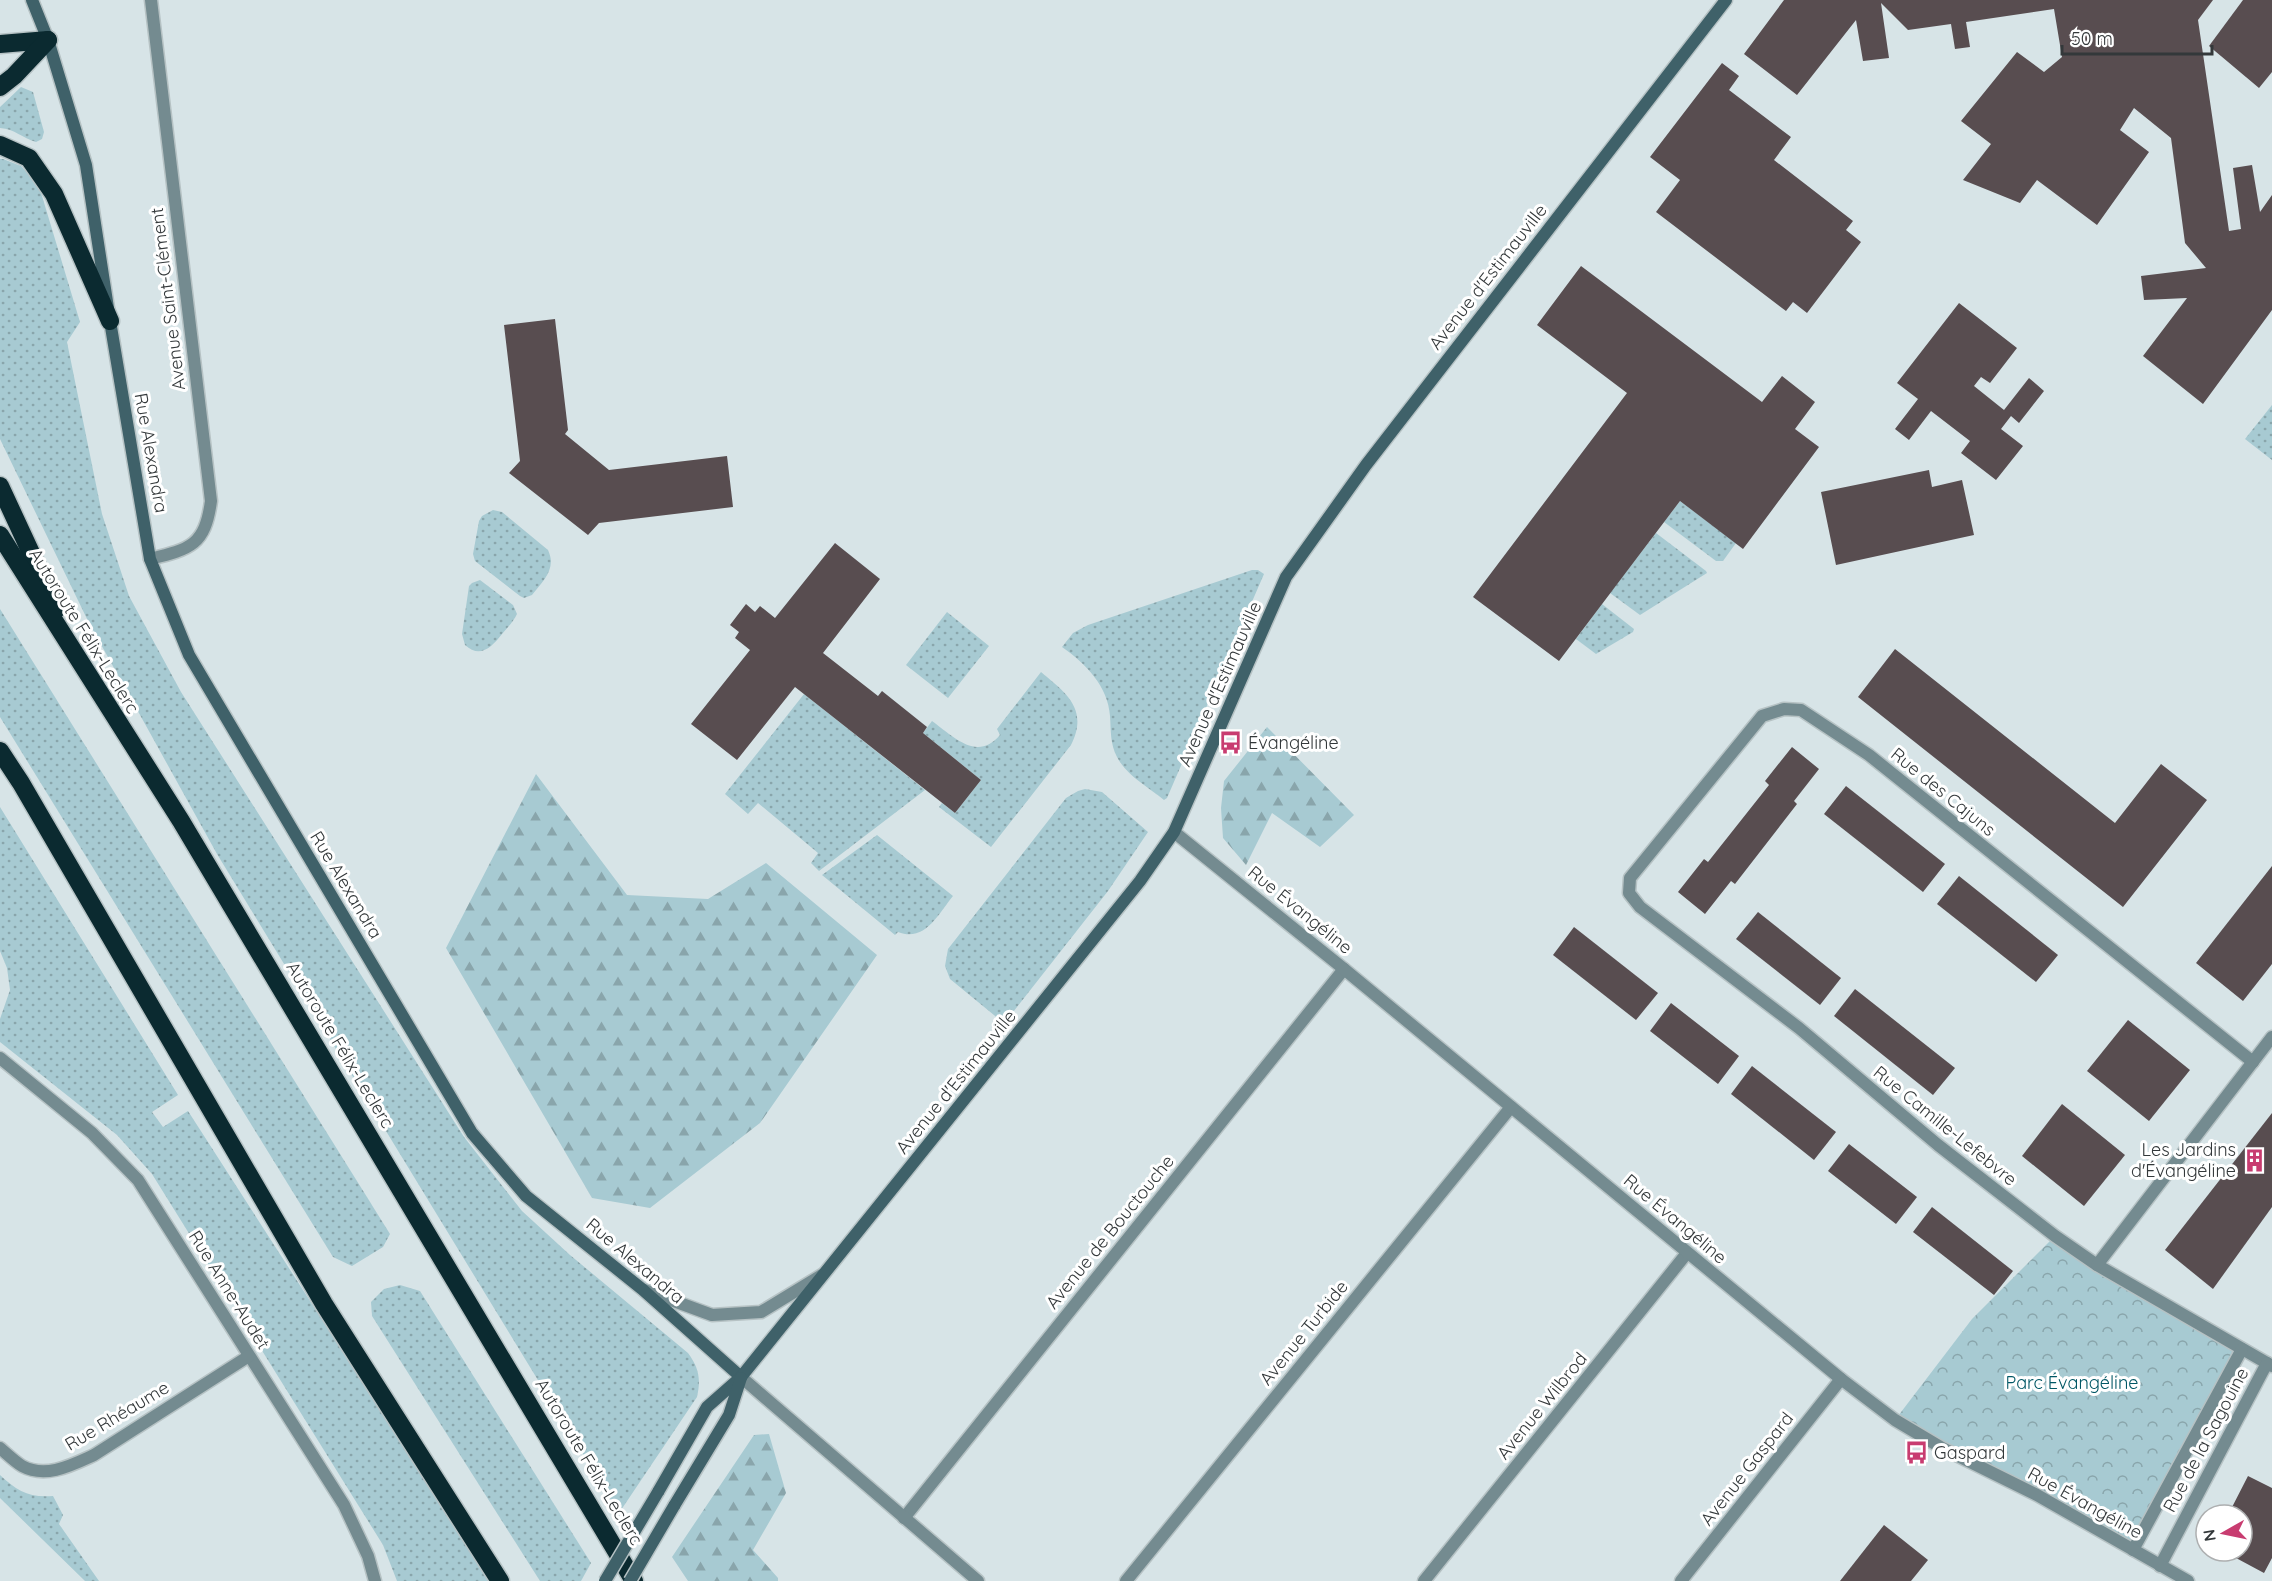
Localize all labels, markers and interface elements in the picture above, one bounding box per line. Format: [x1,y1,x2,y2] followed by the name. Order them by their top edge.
[2062,18,2212,56] scale bar
[2071,27,2113,50] text: 50 m
[1424,199,1552,354] street label: Avenue d'Estimauville
[145,206,190,392] street label: Avenue Saint-Clément
[130,391,173,515] street label: Rue Alexandra
[24,544,145,717] street label: Autoroute Félix-Leclerc
[1173,598,1266,770] street label: Avenue d'Estimauville
[1217,730,1243,756] bus stop icon: Évangéline
[1248,731,1339,754] place label: Évangéline
[1886,742,2000,841] street label: Rue des Cajuns
[305,827,388,943] street label: Rue Alexandra
[1243,860,1357,959] street label: Rue Évangéline
[282,957,399,1132] street label: Autoroute Félix-Leclerc
[891,1005,1021,1158] street label: Avenue d'Estimauville
[1869,1061,2022,1191] street label: Rue Camille-Lefebvre
[2131,1138,2236,1182] place label: Les Jardins d'Évangéline
[2241,1147,2267,1173] building icon: Les Jardins d'Évangéline
[1040,1150,1179,1313] street label: Avenue de Bouctouche
[1619,1169,1732,1269] street label: Rue Évangéline
[581,1213,689,1308] street label: Rue Alexandra
[184,1226,275,1353] street label: Rue Anne-Audet
[1254,1276,1353,1390] street label: Avenue Turbide
[1491,1348,1592,1464] street label: Avenue Wilbrod
[2158,1363,2253,1516] street label: Rue de la Sagouine
[2006,1371,2138,1394] park label: Parc Évangéline
[531,1374,648,1549] street label: Autoroute Félix-Leclerc
[61,1376,173,1456] street label: Rue Rhéaume
[1695,1407,1798,1530] street label: Avenue Gaspard
[1903,1440,1929,1466] bus stop icon: Gaspard
[1934,1441,2005,1464] place label: Gaspard
[2024,1462,2147,1544] street label: Rue Évangéline
[2194,1503,2254,1563] north arrow
[2198,1528,2220,1543] text: N

